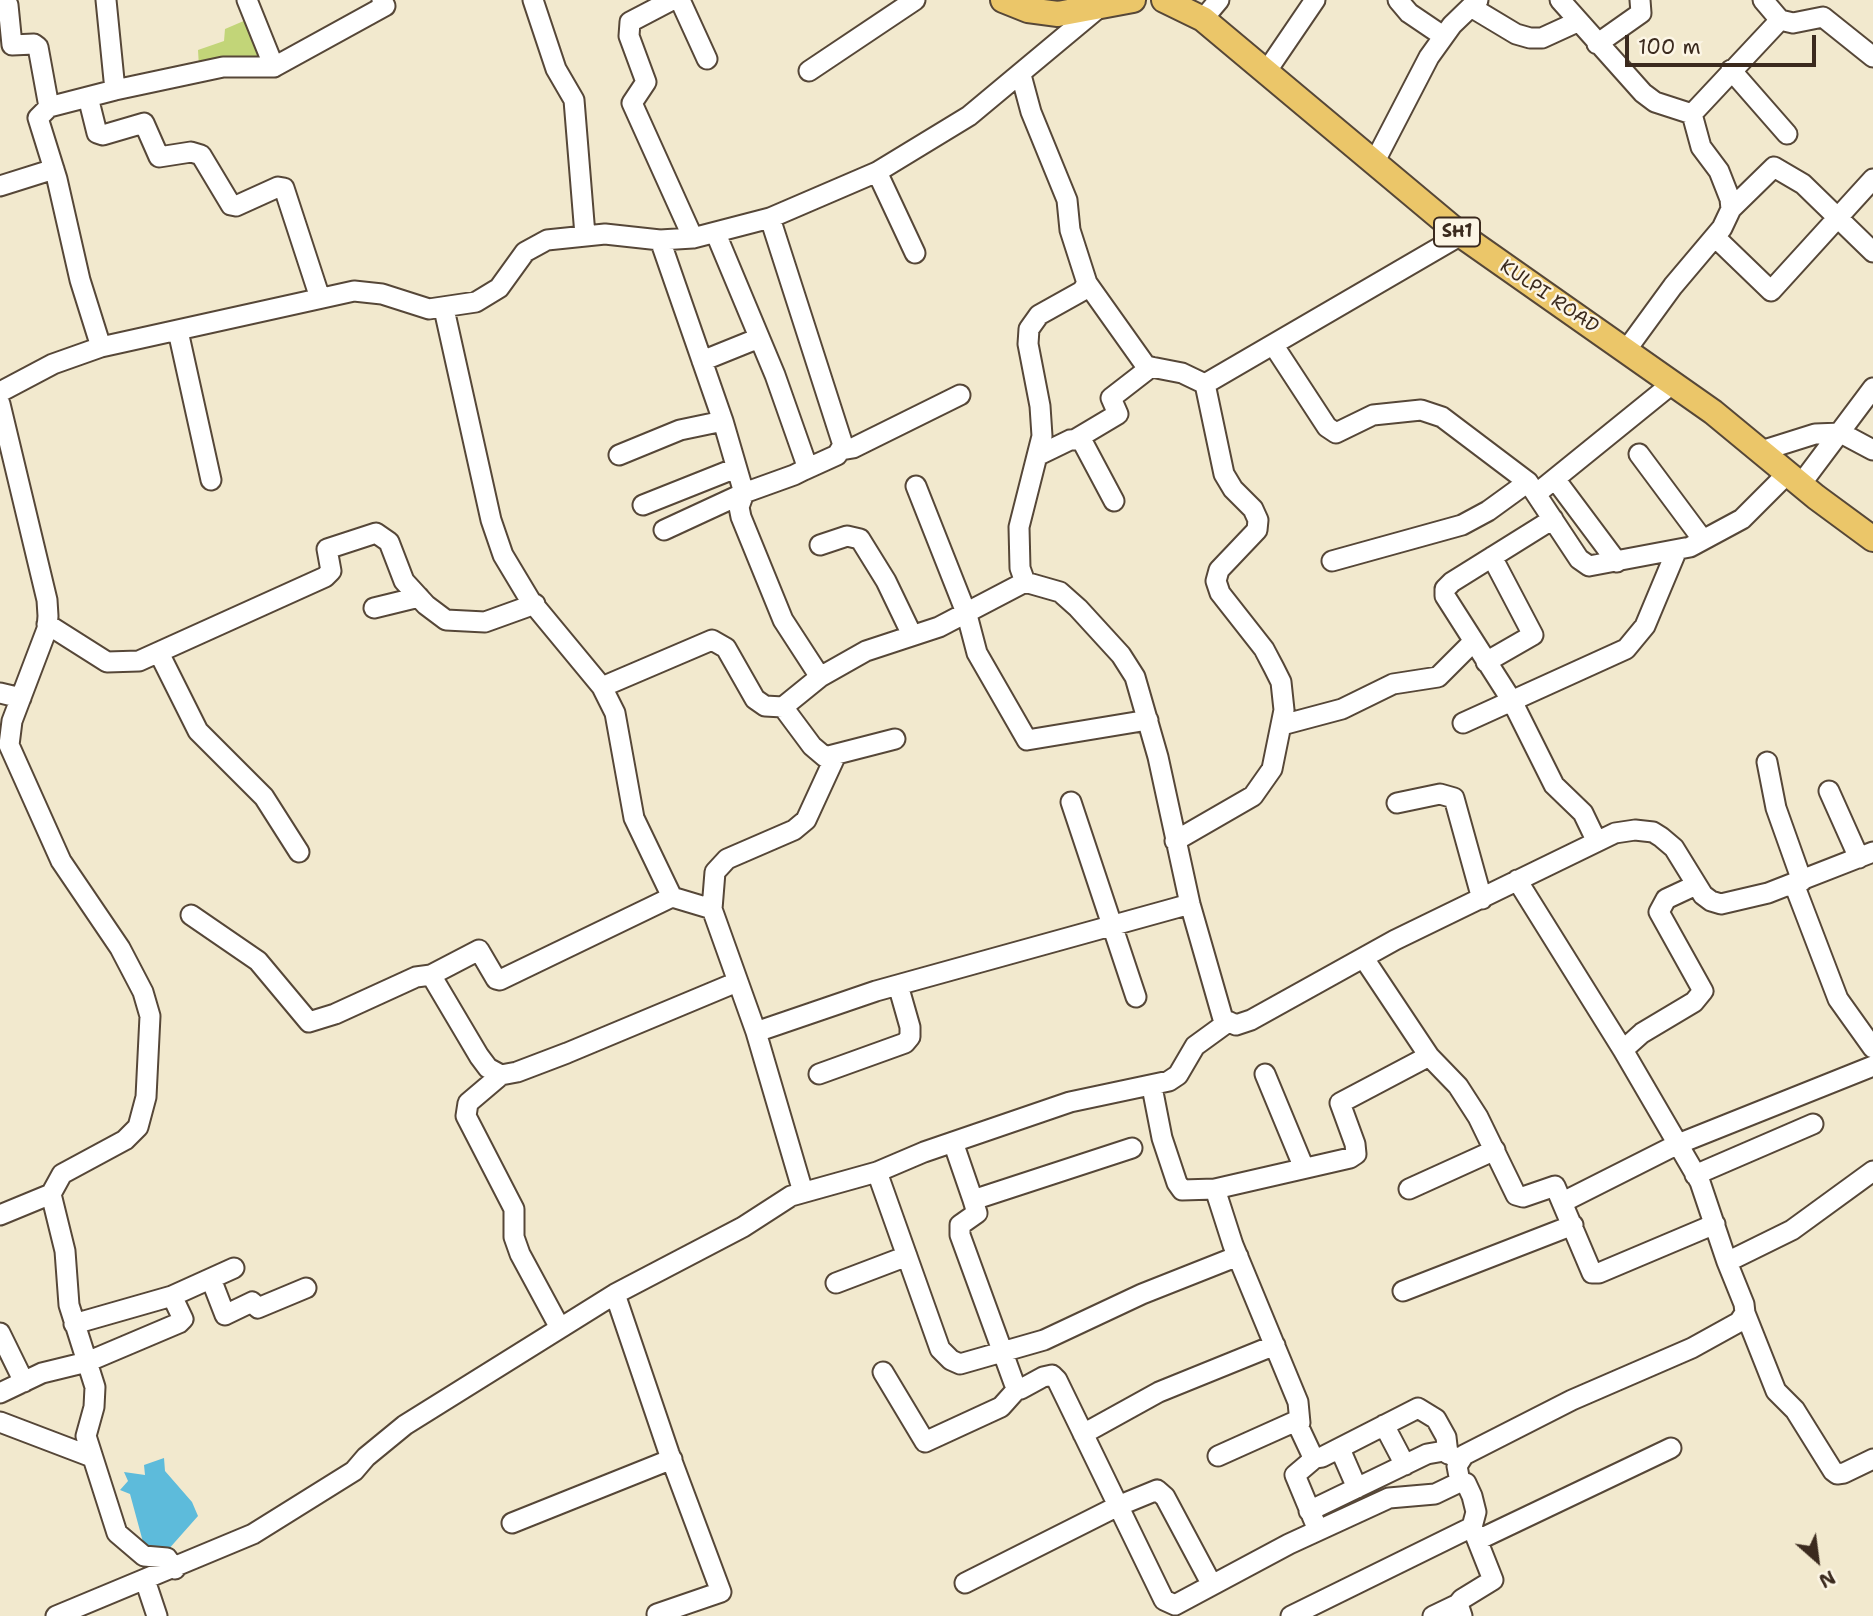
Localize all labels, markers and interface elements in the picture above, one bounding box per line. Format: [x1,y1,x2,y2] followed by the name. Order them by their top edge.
[1628,21,1819,65] scale bar
[1638,33,1701,61] text: 100 m
[1434,218,1480,246] road number: SH1
[1495,256,1603,338] street label: KULPI ROAD
[1782,1525,1852,1595] north arrow
[1815,1564,1840,1594] text: N

